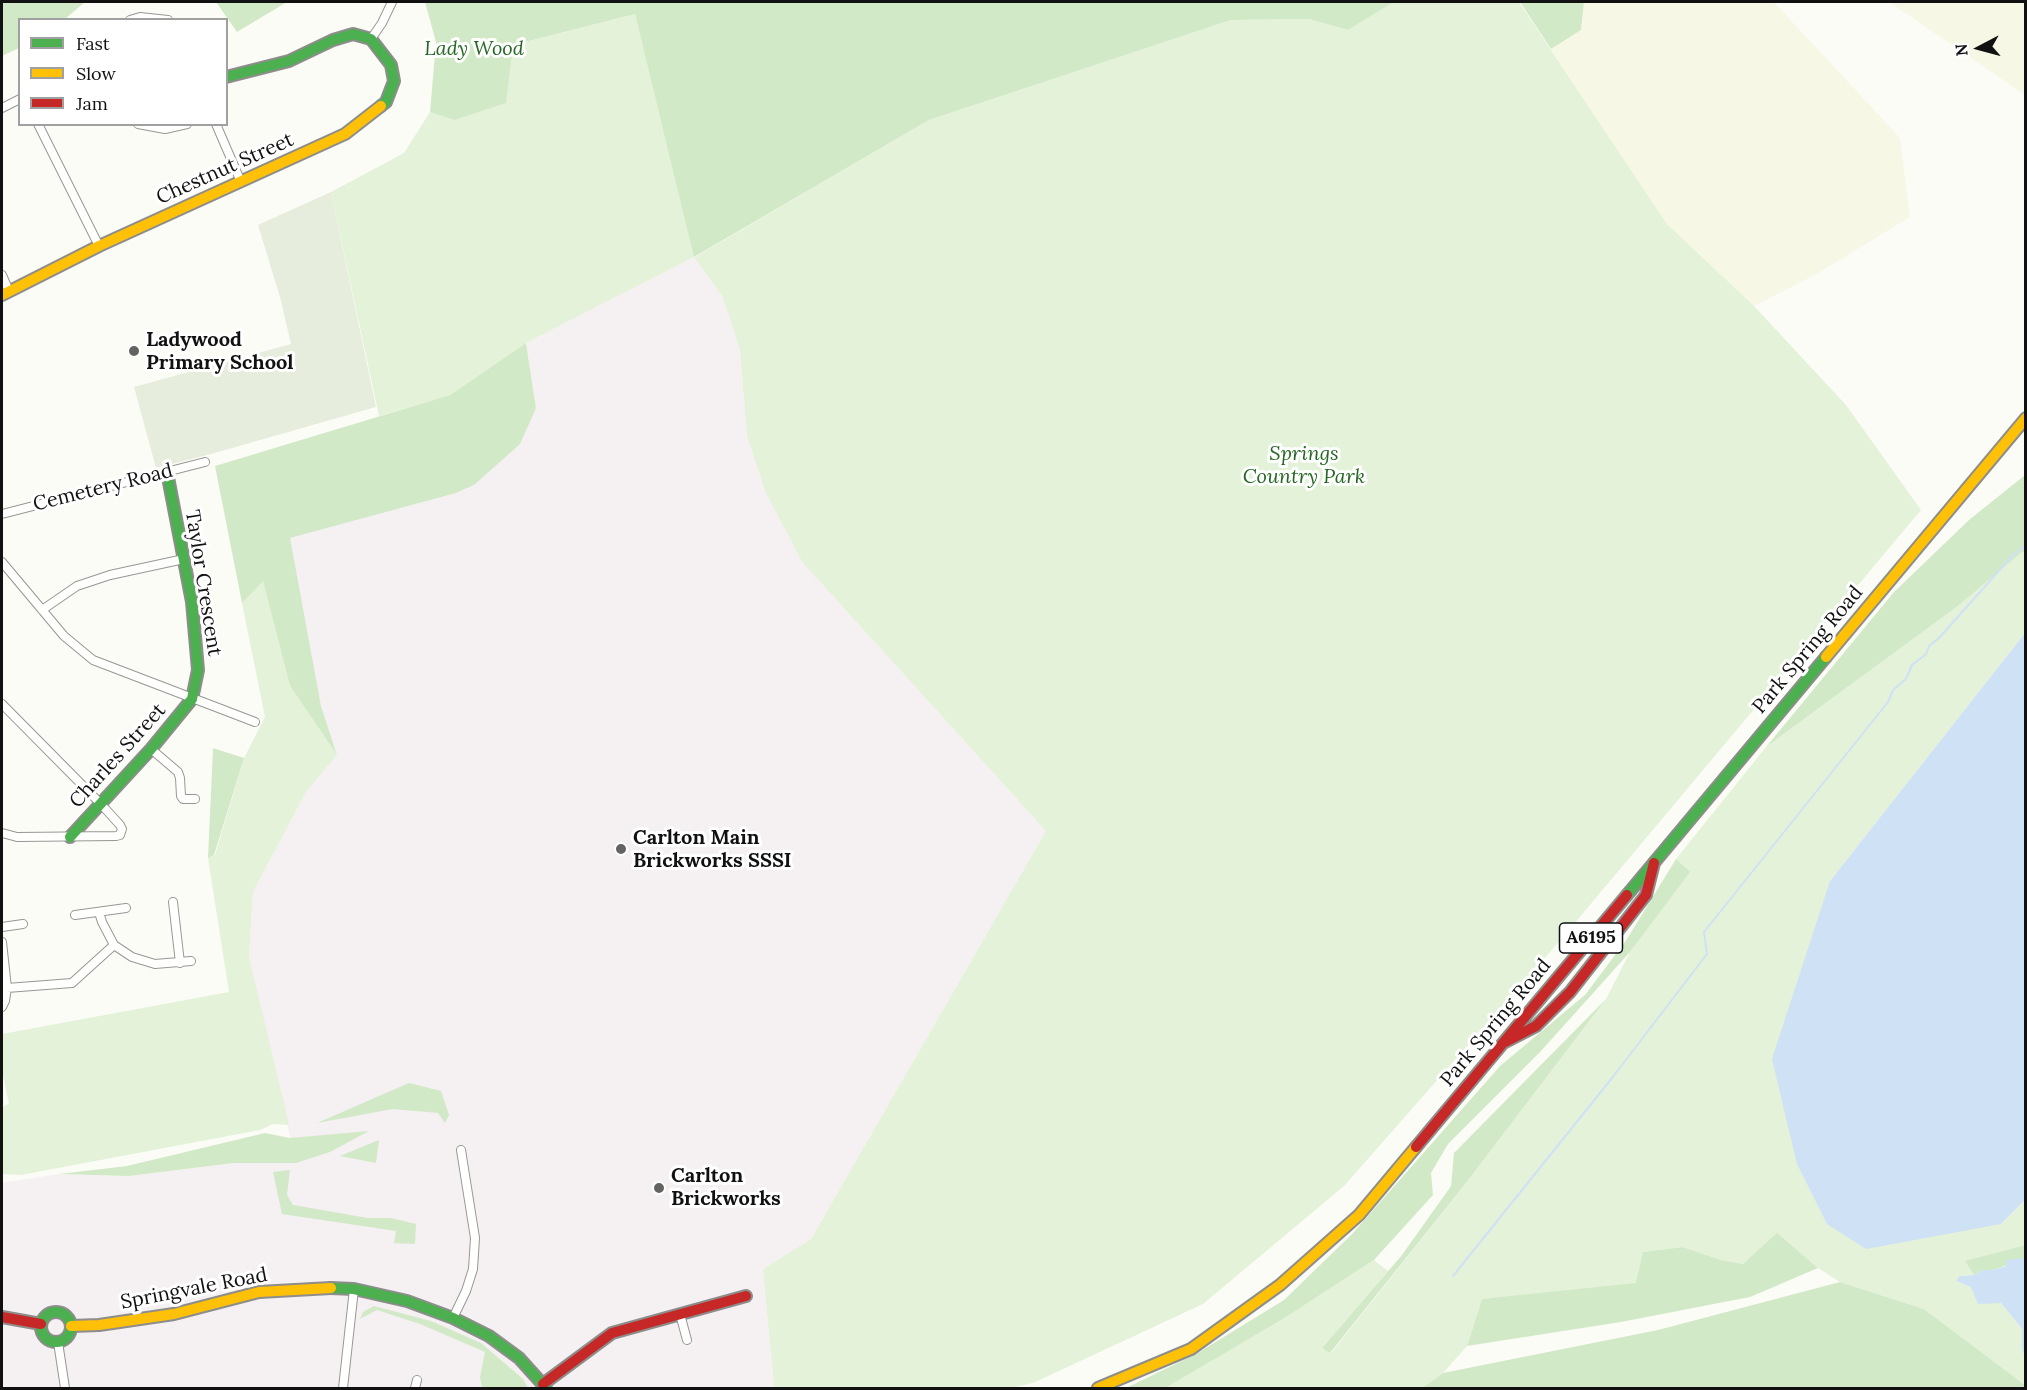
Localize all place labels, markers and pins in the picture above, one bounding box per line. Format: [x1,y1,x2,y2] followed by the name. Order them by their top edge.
[146,328,293,375] place label: Ladywood Primary School
[127,344,141,358] marker: Ladywood Primary School
[633,826,792,873] place label: Carlton Main Brickworks SSSI
[614,842,628,856] marker: Carlton Main Brickworks SSSI
[671,1164,781,1211] place label: Carlton Brickworks
[652,1181,666,1195] marker: Carlton Brickworks

